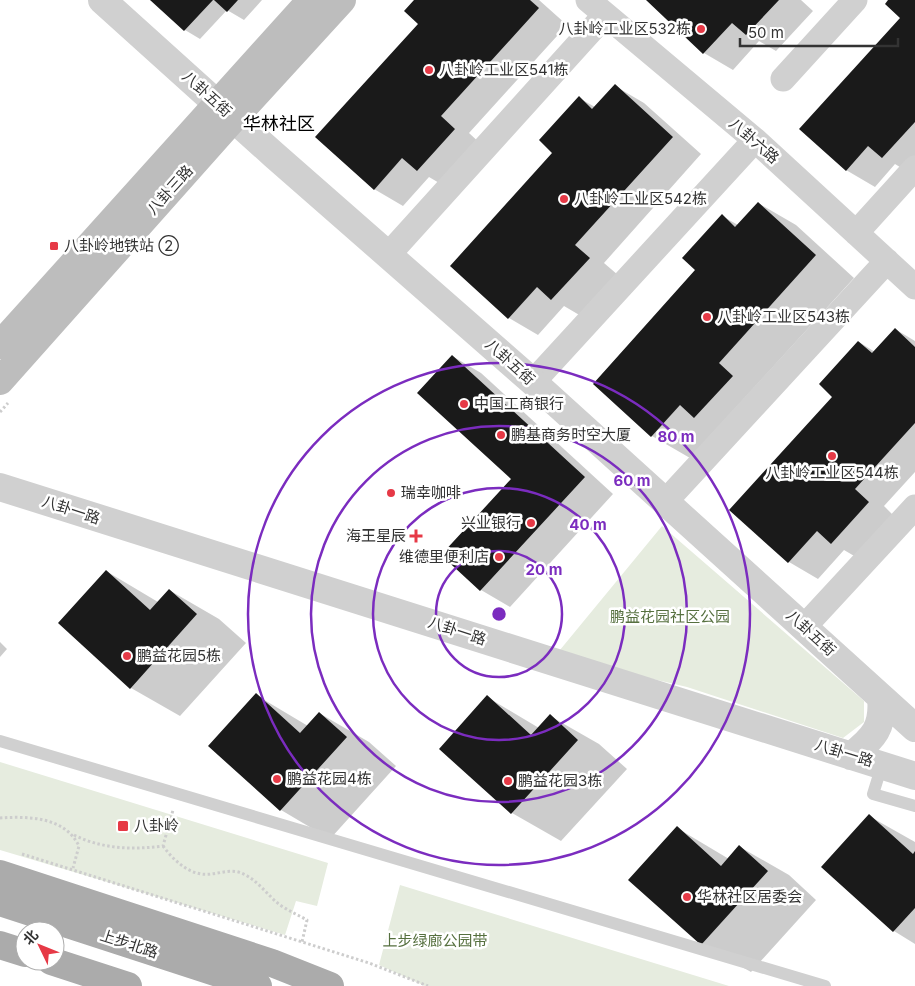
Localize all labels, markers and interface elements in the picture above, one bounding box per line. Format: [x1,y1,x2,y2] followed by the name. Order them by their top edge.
[740,15,898,47] scale bar
[558,19,691,38] place label: 八卦岭工业区532栋
[695,23,707,35] marker: 八卦岭工业区532栋
[748,23,784,42] text: 50 m
[439,60,569,79] place label: 八卦岭工业区541栋
[423,64,435,76] marker: 八卦岭工业区541栋
[179,66,236,121] street label: 八卦五街
[243,113,315,134] district label: 华林社区
[725,114,783,167] street label: 八卦六路
[142,161,197,218] street label: 八卦三路
[574,189,707,208] place label: 八卦岭工业区542栋
[558,193,570,205] marker: 八卦岭工业区542栋
[64,235,179,256] place label: 八卦岭地铁站 ②
[48,240,60,252] marker: 八卦岭地铁站 ②
[717,307,850,326] place label: 八卦岭工业区543栋
[701,311,713,323] marker: 八卦岭工业区543栋
[482,334,539,389] street label: 八卦五街
[474,394,564,413] place label: 中国工商银行
[458,398,470,410] marker: 中国工商银行
[511,425,631,444] place label: 鹏基商务时空大厦
[657,427,695,446] text: 80 m
[495,429,507,441] marker: 鹏基商务时空大厦
[826,450,838,462] marker: 八卦岭工业区544栋
[765,463,899,482] place label: 八卦岭工业区544栋
[613,471,651,490] text: 60 m
[401,483,461,502] place label: 瑞幸咖啡
[385,487,397,499] marker: 瑞幸咖啡
[40,491,103,528] street label: 八卦一路
[461,513,521,532] place label: 兴业银行
[569,515,607,534] text: 40 m
[525,517,537,529] marker: 兴业银行
[346,526,406,545] place label: 海王星辰
[410,530,422,542] marker: 海王星辰
[399,547,489,566] place label: 维德里便利店
[493,551,505,563] marker: 维德里便利店
[526,560,562,579] text: 20 m
[490,605,508,623] centre of rings
[783,605,840,660] street label: 八卦五街
[610,607,730,626] park label: 鹏益花园社区公园
[426,612,489,649] street label: 八卦一路
[137,646,221,665] place label: 鹏益花园5栋
[121,650,133,662] marker: 鹏益花园5栋
[813,735,876,770] street label: 八卦一路
[287,769,372,788] place label: 鹏益花园4栋
[518,771,602,790] place label: 鹏益花园3栋
[271,773,283,785] marker: 鹏益花园4栋
[502,775,514,787] marker: 鹏益花园3栋
[134,816,179,835] place label: 八卦岭
[116,819,130,833] marker: 八卦岭
[697,887,802,906] place label: 华林社区居委会
[681,891,693,903] marker: 华林社区居委会
[15,921,65,971] north arrow
[98,925,161,962] street label: 上步北路
[19,926,41,948] text: 北
[382,931,488,950] park label: 上步绿廊公园带

